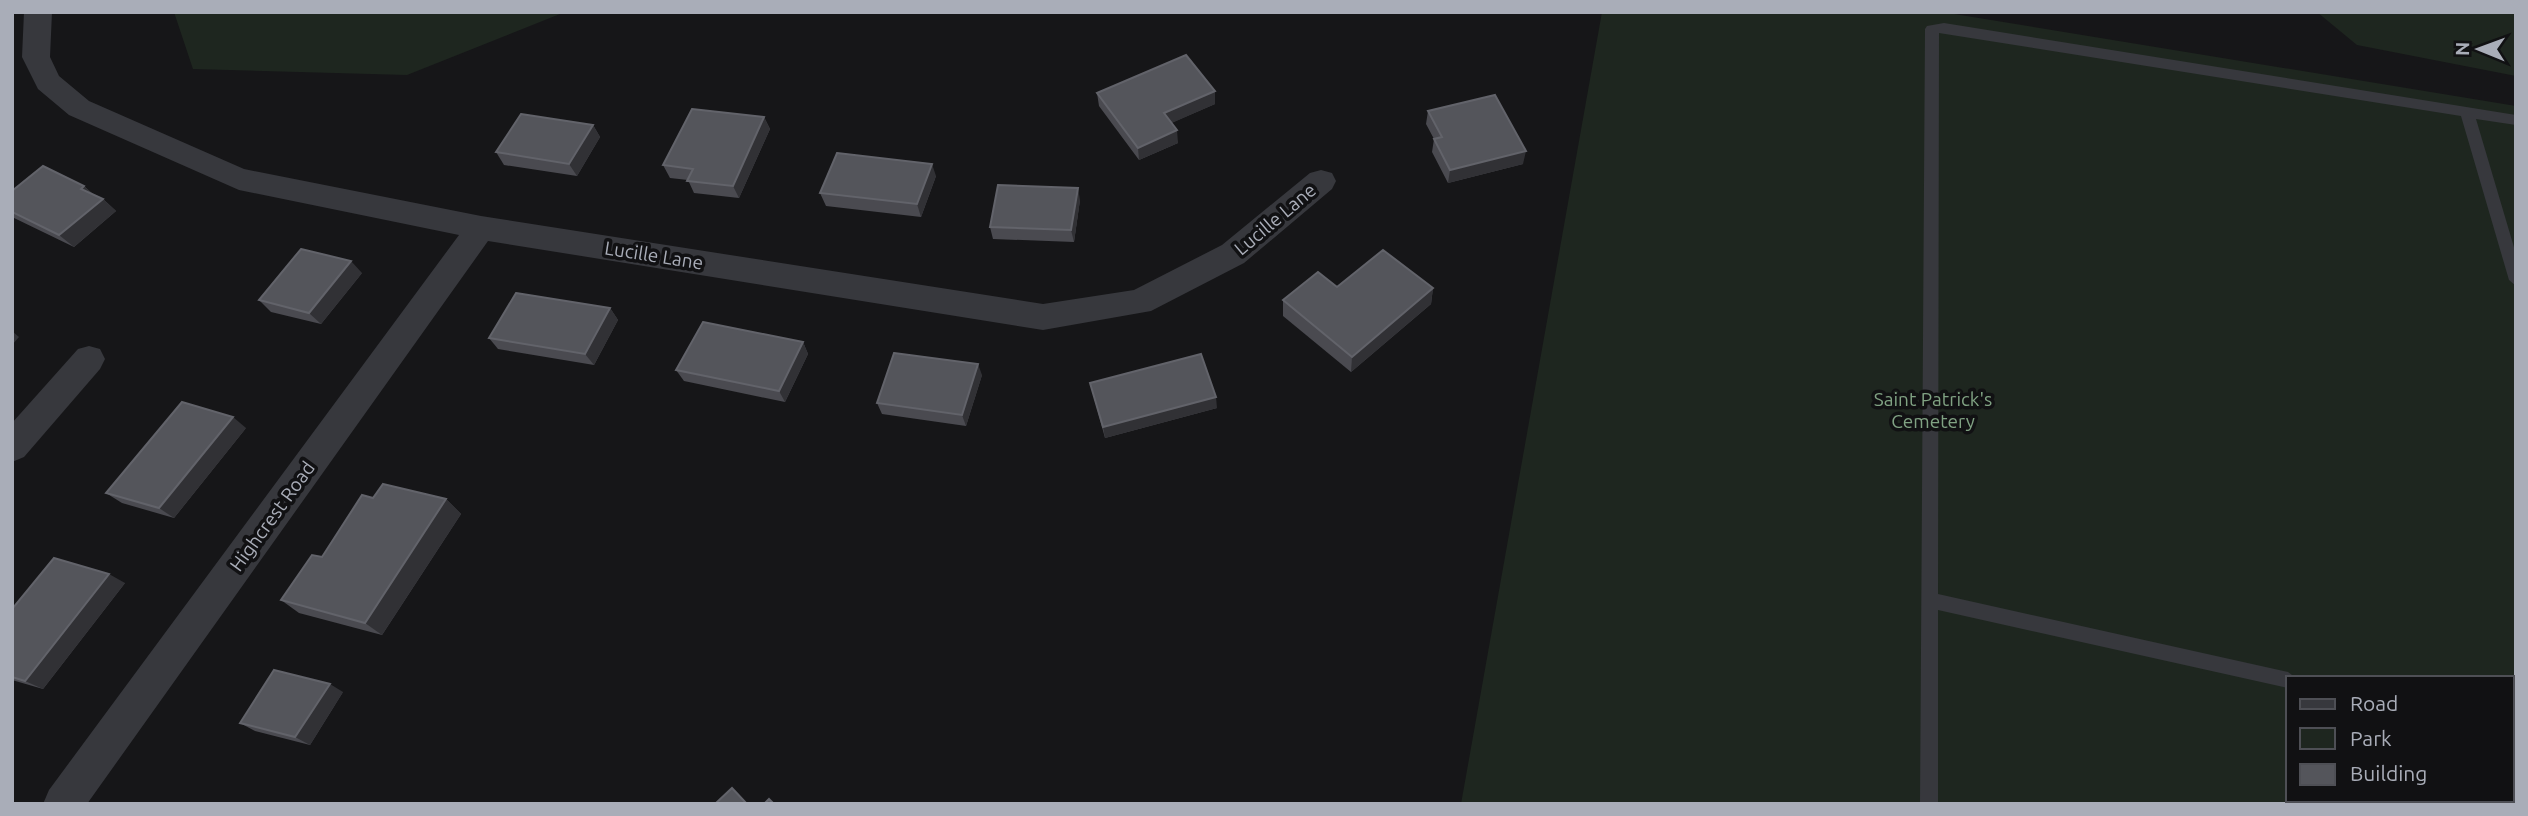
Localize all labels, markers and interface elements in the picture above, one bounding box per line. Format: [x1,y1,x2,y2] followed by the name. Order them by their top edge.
[2444,14,2514,84] north arrow
[2451,41,2473,56] text: N
[1230,179,1320,259] street label: Lucille Lane
[603,236,705,274] street label: Lucille Lane
[1874,388,1992,432] park label: Saint Patrick's Cemetery
[225,457,319,575] street label: Highcrest Road
[2286,676,2514,802] legend
[2350,691,2398,715] text: Road
[2350,726,2392,750] text: Park
[2350,761,2427,785] text: Building

